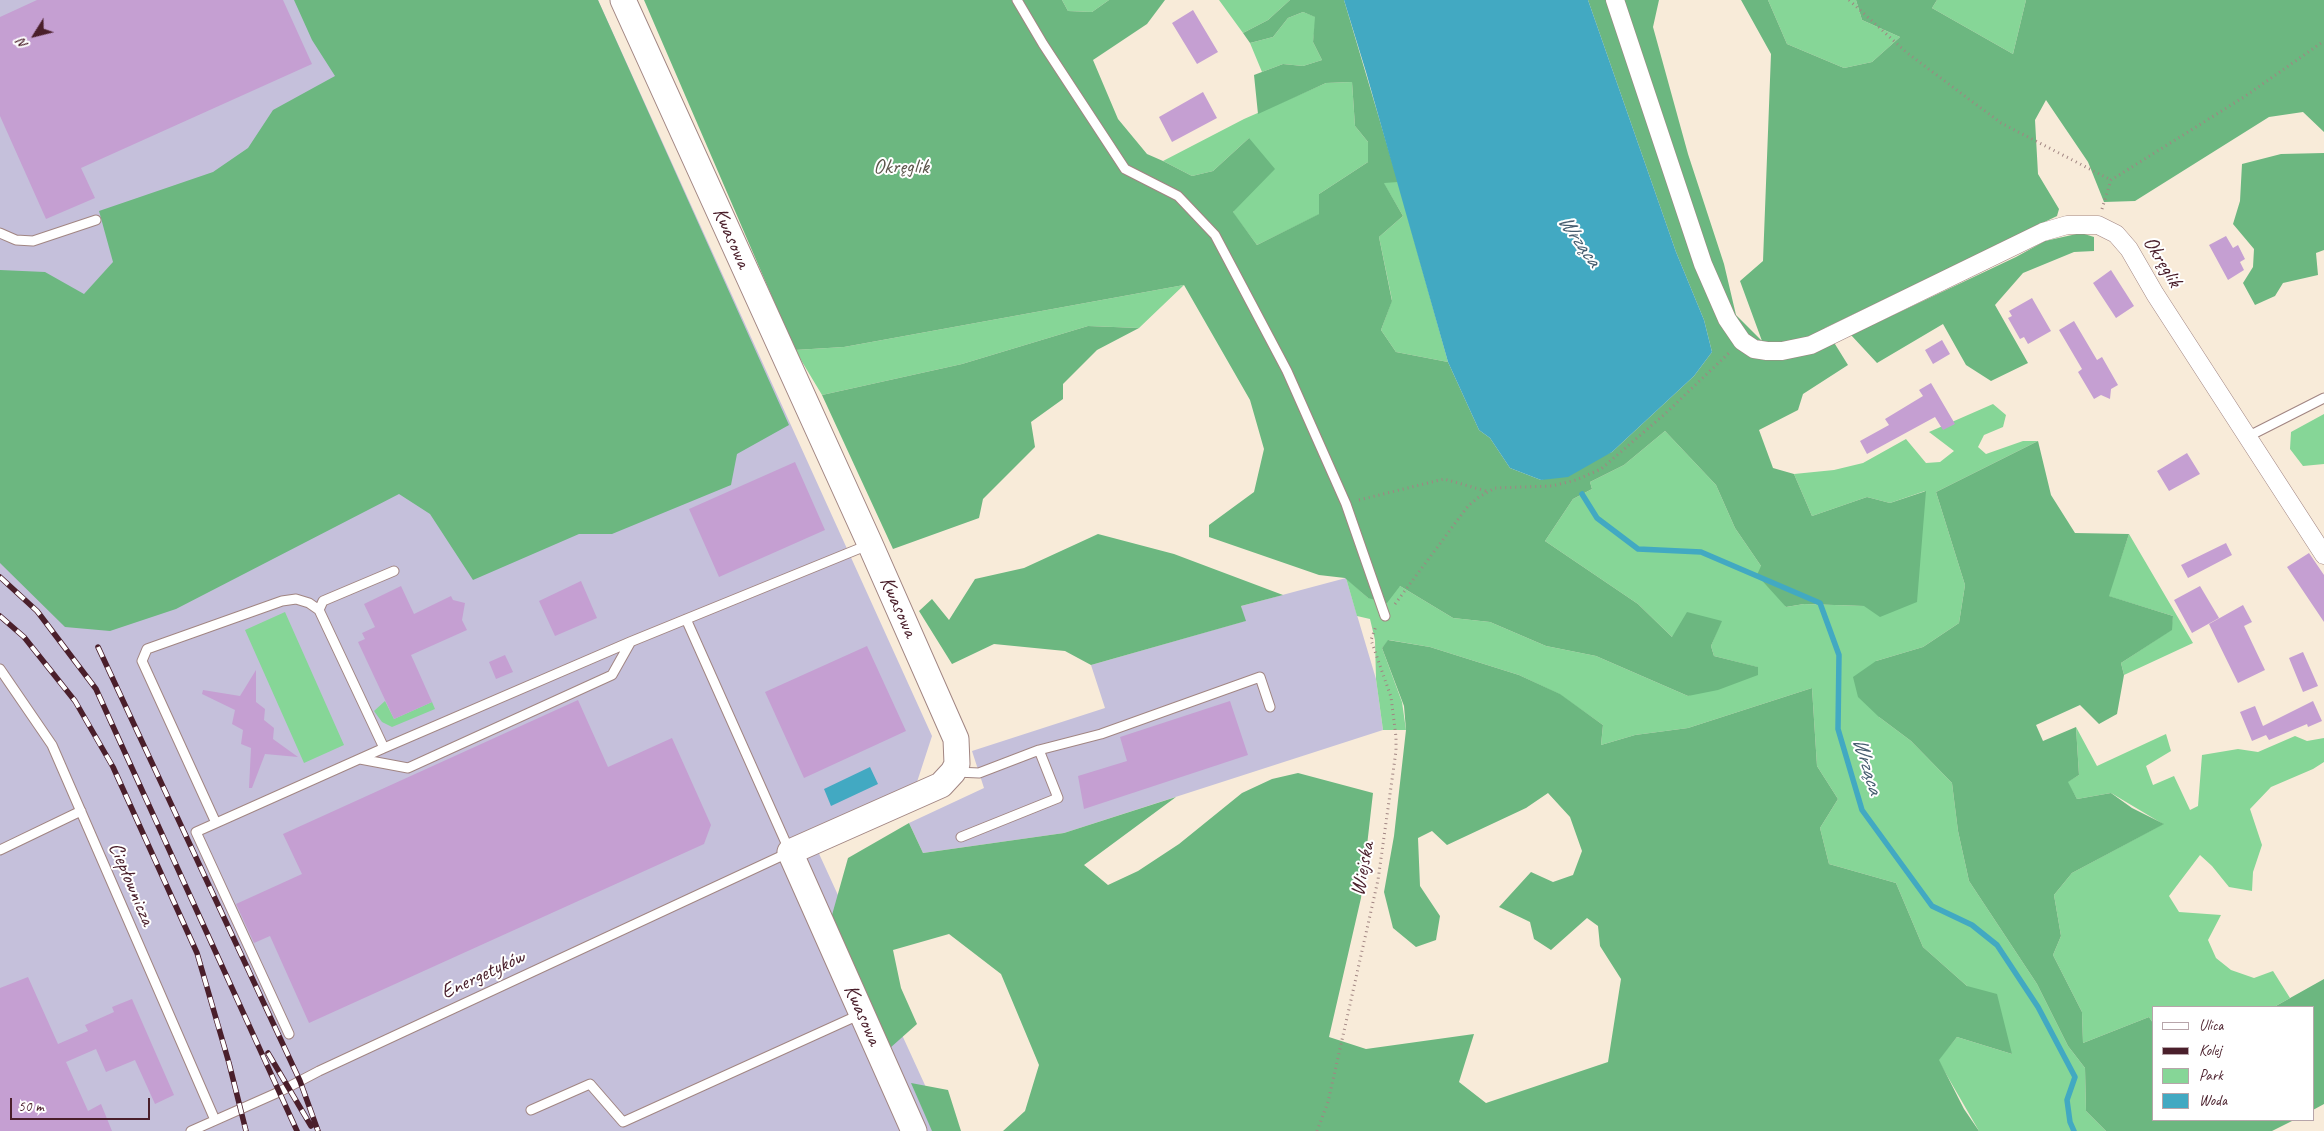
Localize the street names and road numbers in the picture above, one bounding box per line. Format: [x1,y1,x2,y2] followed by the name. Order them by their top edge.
[707,204,755,272] street label: Kwasowa
[2137,232,2187,292] street label: Okręglik
[874,573,922,641] street label: Kwasowa
[102,839,160,929] street label: Ciepłownicza
[1345,840,1381,898] street label: Wiejska
[437,945,529,1005] street label: Energetyków
[838,981,886,1049] street label: Kwasowa

